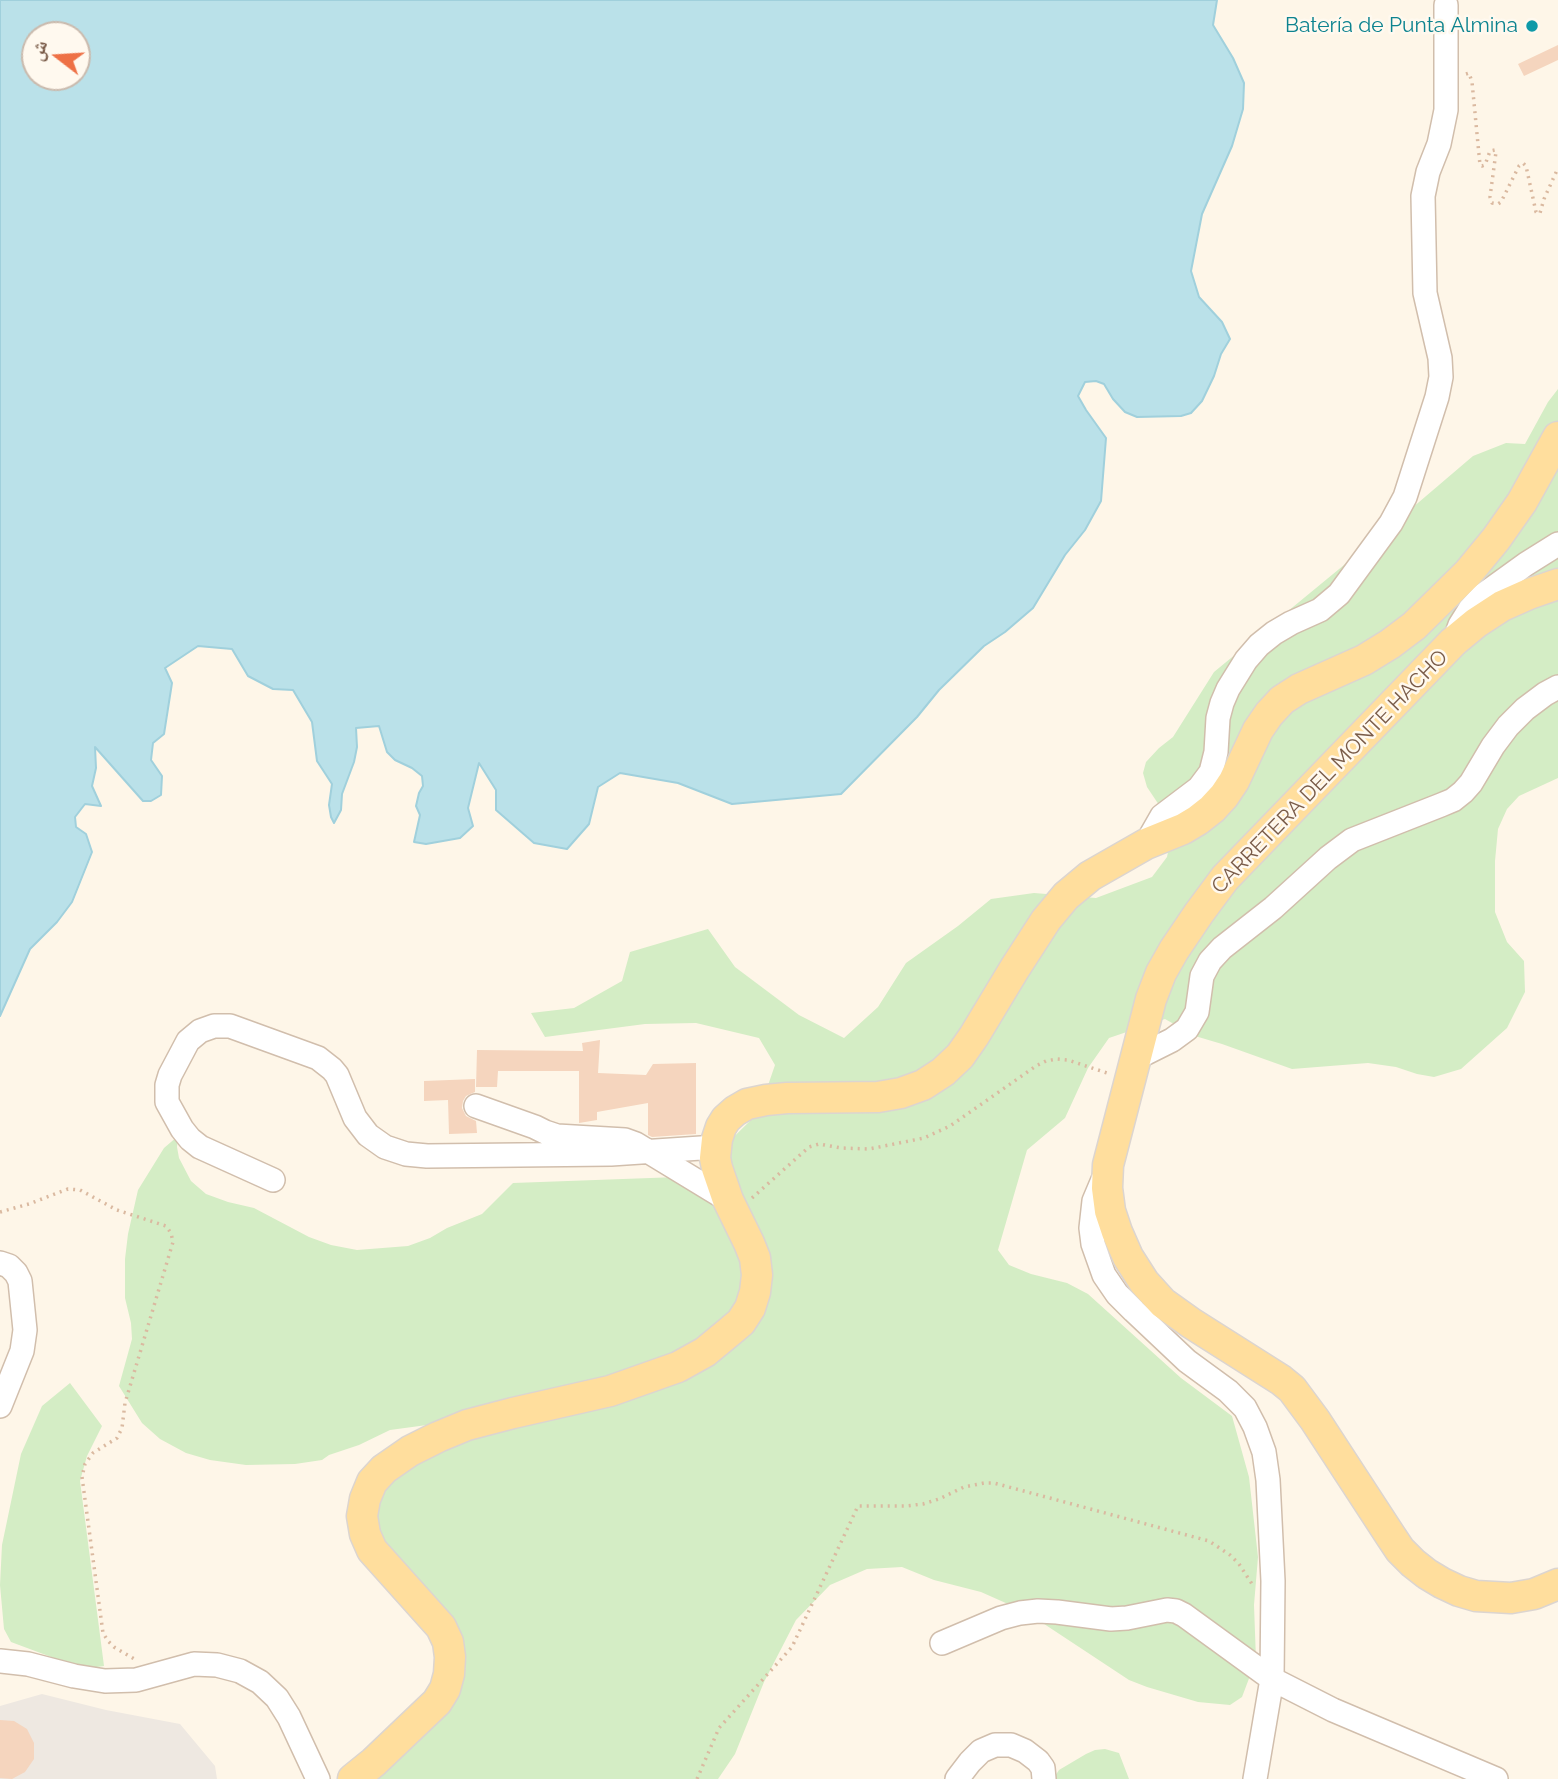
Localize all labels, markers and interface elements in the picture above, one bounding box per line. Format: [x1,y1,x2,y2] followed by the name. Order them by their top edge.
[1285,13,1518,39] place label: Batería de Punta Almina
[1524,18,1540,34] marker: Batería de Punta Almina
[21,21,91,91] north arrow
[24,38,51,63] text: ش
[1207,645,1453,899] street label: CARRETERA DEL MONTE HACHO

